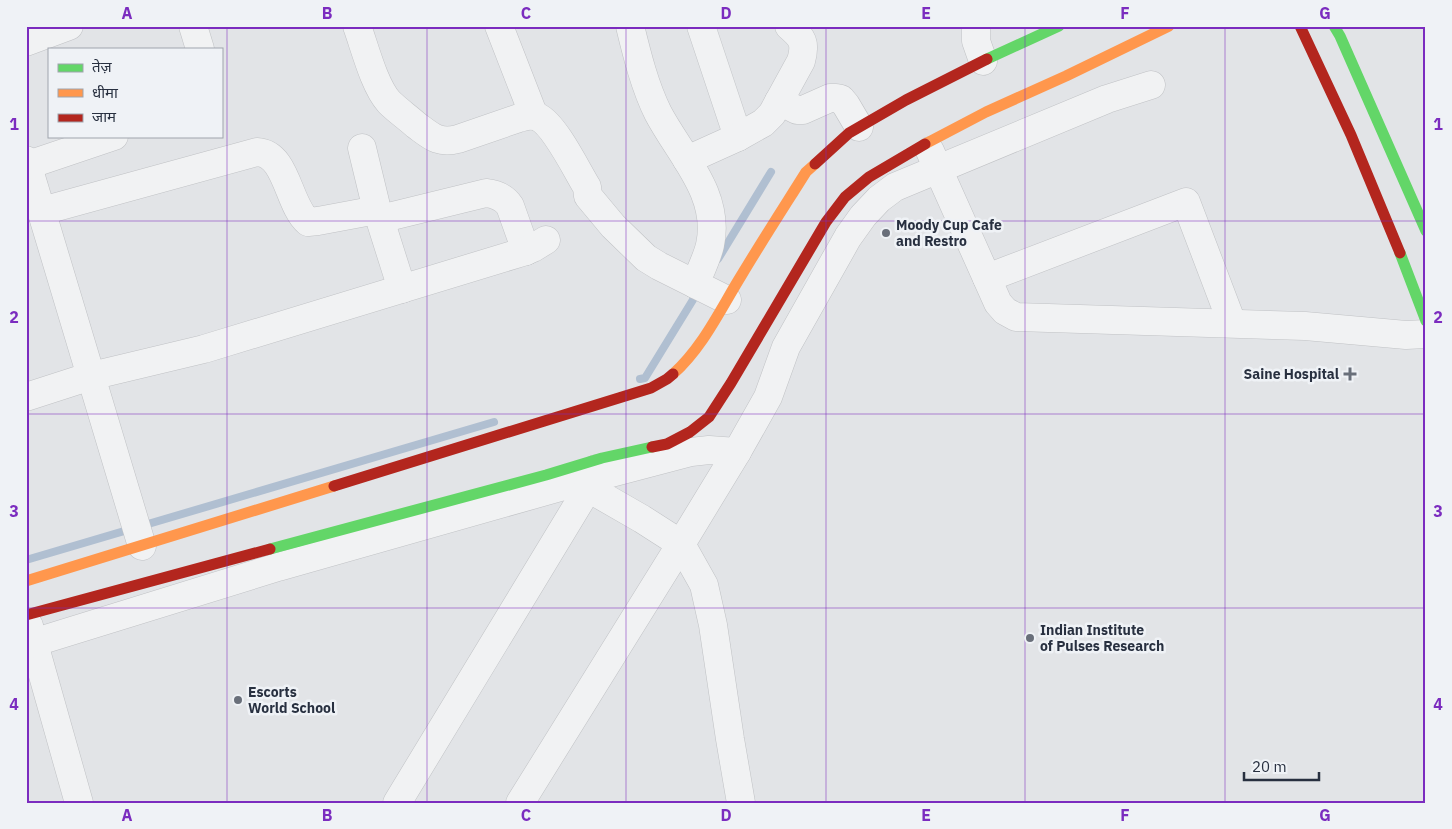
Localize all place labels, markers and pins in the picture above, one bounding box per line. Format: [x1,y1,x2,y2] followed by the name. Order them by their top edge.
[896,216,1002,250] place label: Moody Cup Cafe and Restro
[880,227,892,239] marker: Moody Cup Cafe and Restro
[1244,365,1339,383] place label: Saine Hospital
[1343,367,1357,381] marker: Saine Hospital
[1040,621,1164,655] place label: Indian Institute of Pulses Research
[1024,632,1036,644] marker: Indian Institute of Pulses Research
[248,683,335,717] place label: Escorts World School
[232,694,244,706] marker: Escorts World School

